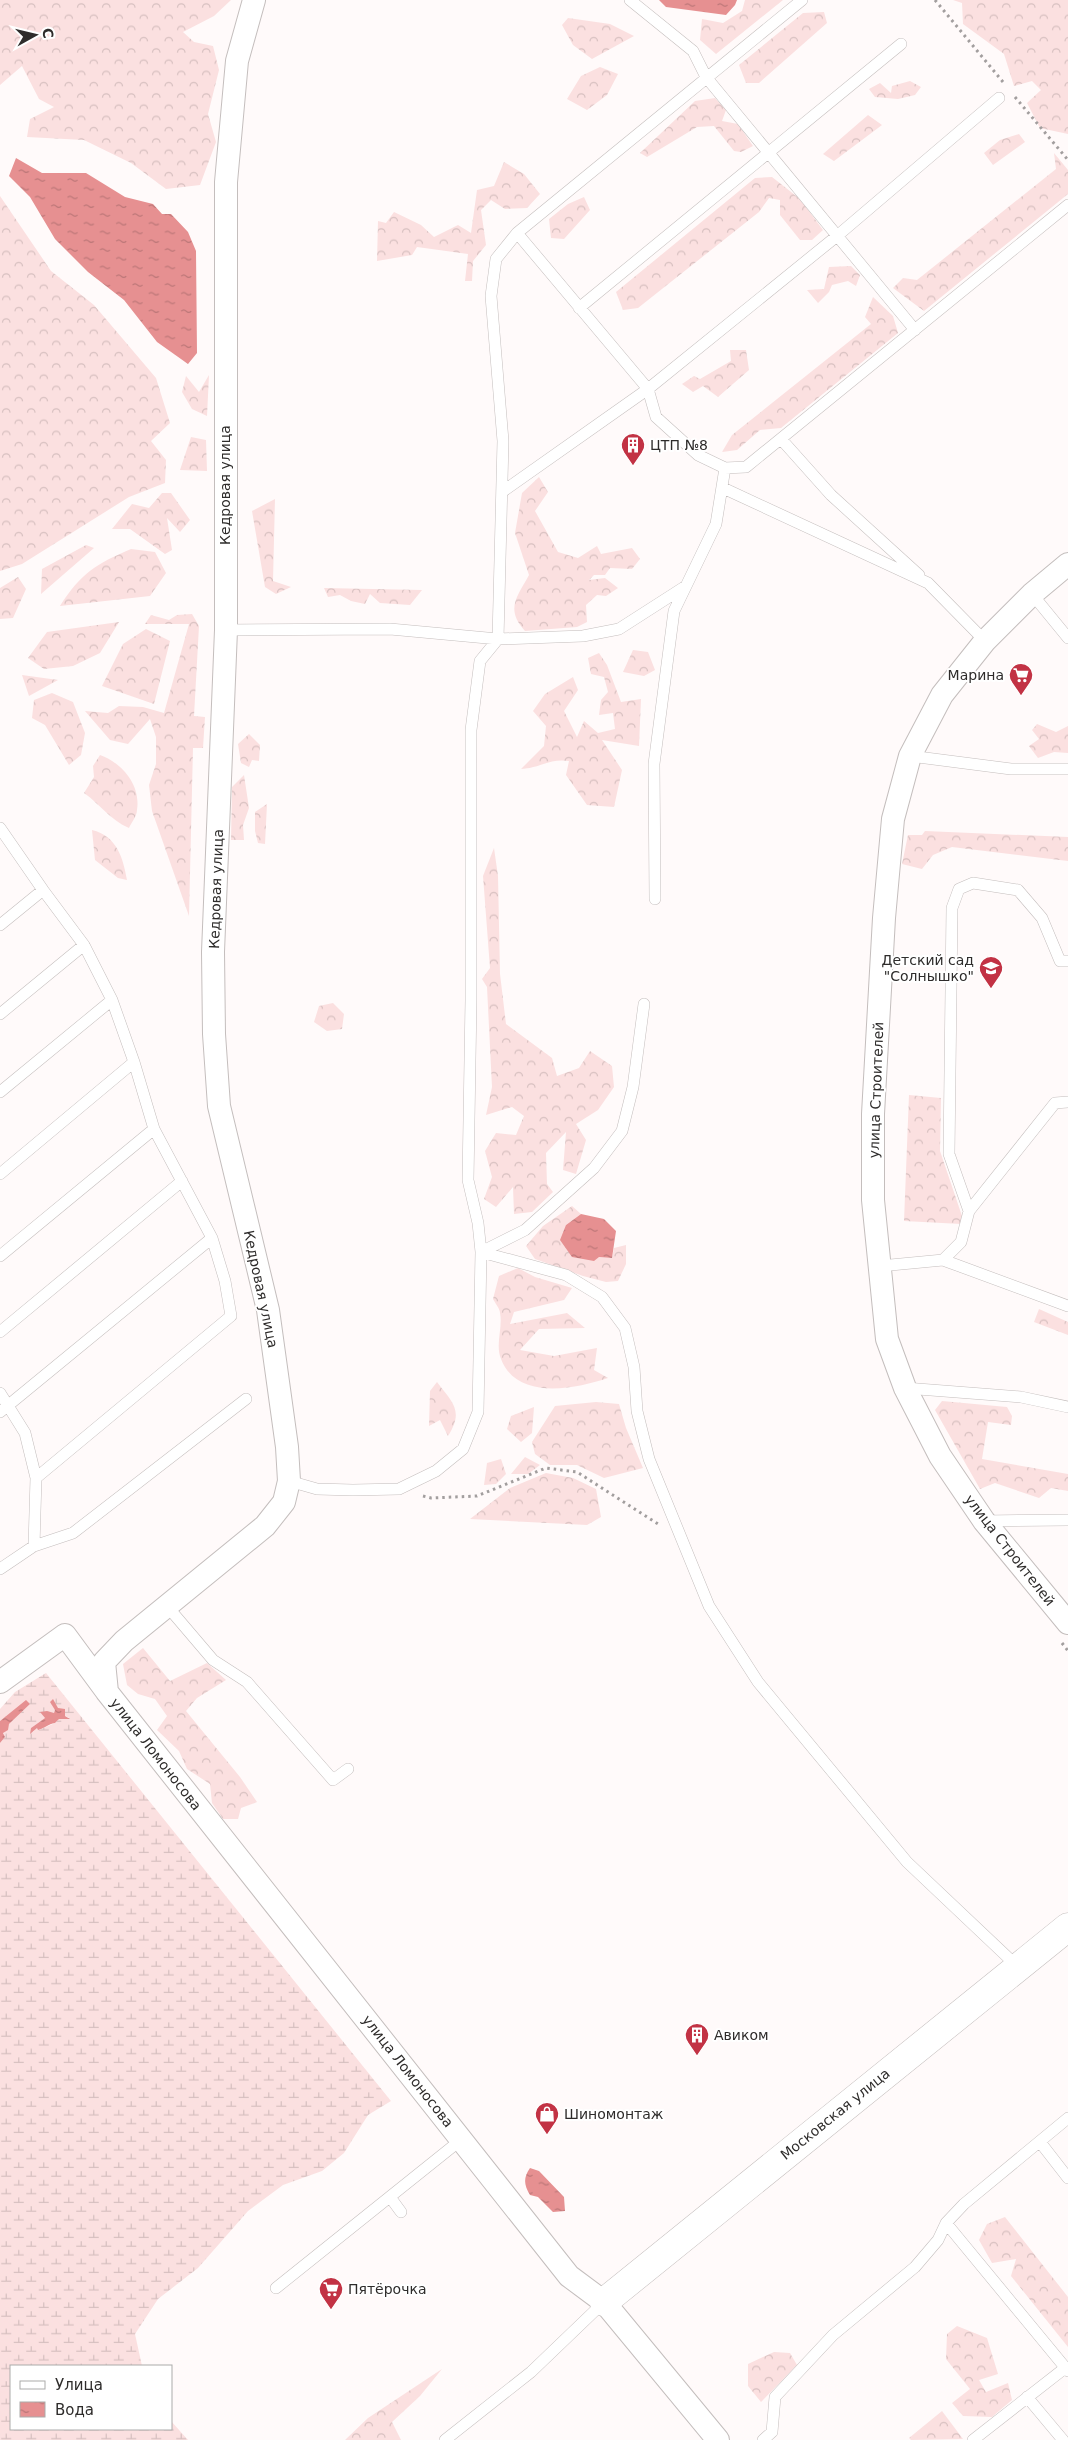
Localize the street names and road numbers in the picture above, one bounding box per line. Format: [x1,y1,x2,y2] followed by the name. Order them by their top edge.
[217,425,233,545] street label: Кедровая улица
[206,829,226,949] street label: Кедровая улица
[866,1021,886,1159] street label: улица Строителей
[241,1229,281,1349] street label: Кедровая улица
[962,1491,1058,1609] street label: улица Строителей
[107,1695,205,1813] street label: улица Ломоносова
[359,2012,457,2130] street label: улица Ломоносова
[777,2065,893,2163] street label: Московская улица

